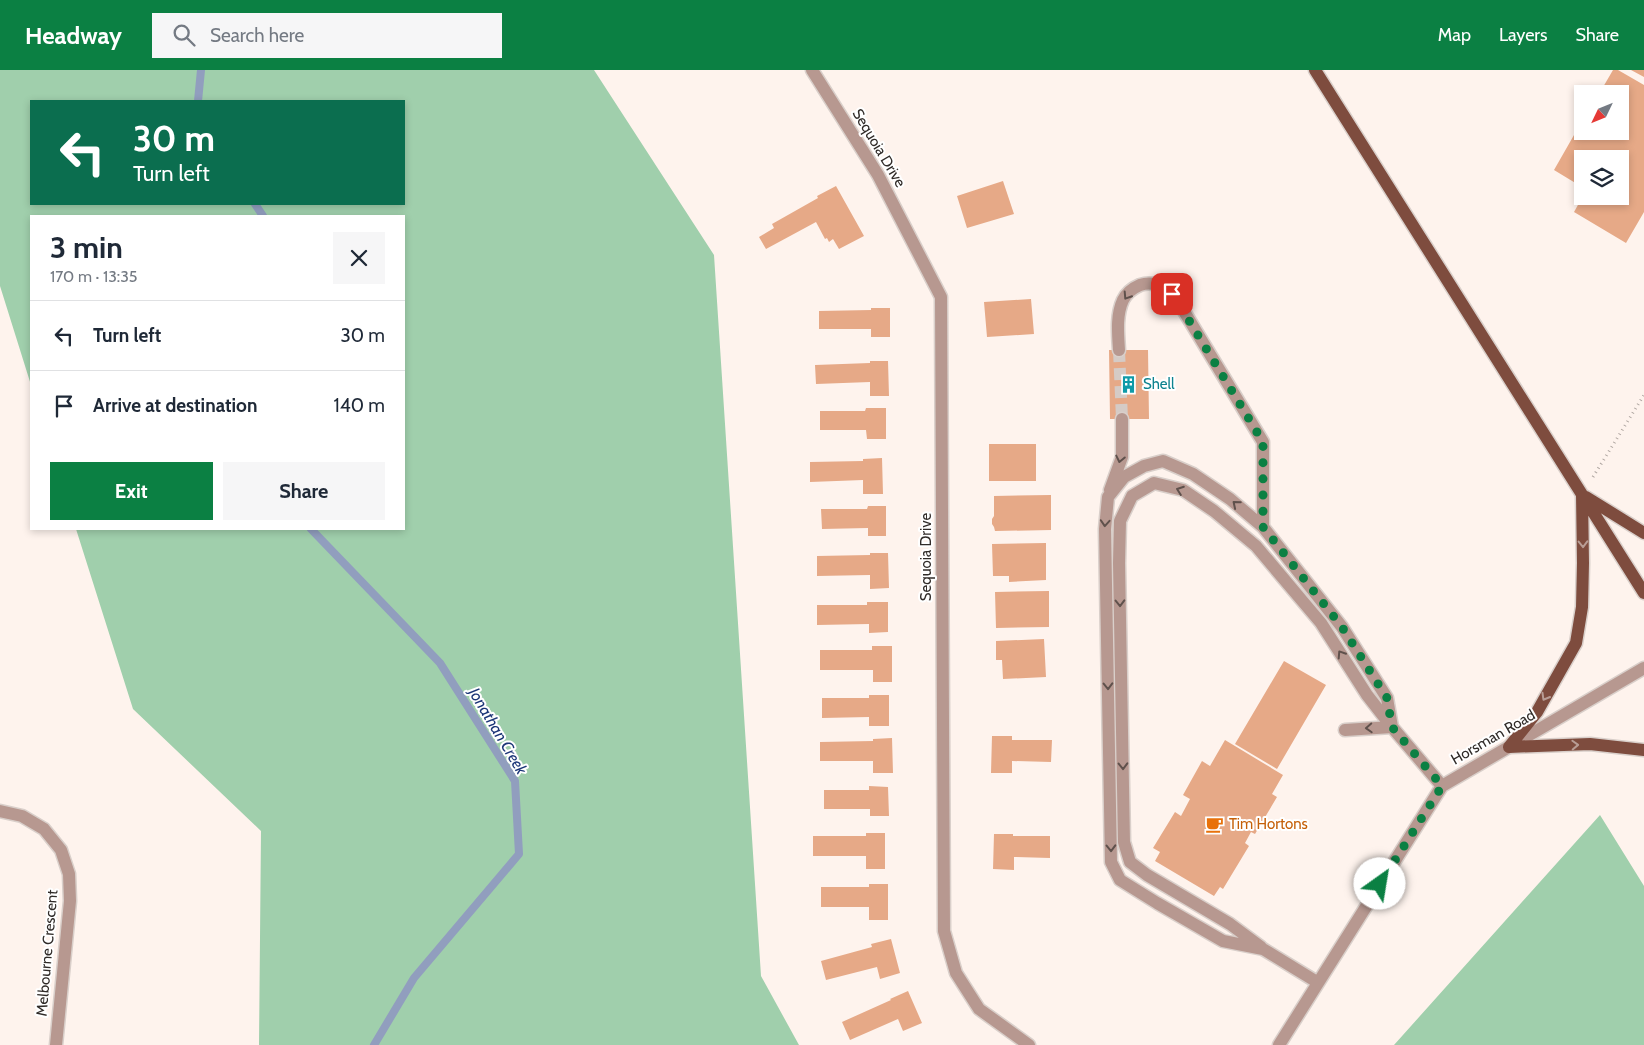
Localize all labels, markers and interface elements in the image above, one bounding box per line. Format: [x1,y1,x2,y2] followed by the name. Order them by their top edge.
[152,13,502,58] search box
[25,21,122,50] text: Headway
[170,21,198,49] icon: search
[210,24,304,47] text: Search here
[1438,24,1471,46] text: Map
[1499,24,1548,46] text: Layers
[1576,24,1619,46] text: Share
[1574,85,1629,140] north arrow
[1574,85,1629,205] map controls
[849,106,910,191] street label: Sequoia Drive
[133,117,215,160] text: 30 m
[50,120,115,185] icon: left
[1574,150,1629,205] button: layers
[133,160,210,187] text: Turn left
[50,229,123,266] text: 3 min
[333,232,385,284] button: close
[50,267,137,286] text: 170 m · 13:35
[1151,273,1193,315] pin
[1158,280,1186,308] icon: arrive
[1124,290,1134,299] one-way arrow
[50,322,78,350] icon: left
[93,324,161,347] text: Turn left
[341,324,385,347] text: 30 m
[1119,374,1139,394] building icon: Shell
[1143,375,1175,393] place label: Shell
[50,392,78,420] icon: arrive
[93,394,257,417] text: Arrive at destination
[334,394,385,417] text: 140 m
[1115,454,1126,463] one-way arrow
[50,462,213,520] button: Exit
[223,462,385,520] button: Share
[1176,486,1185,496] one-way arrow
[1233,502,1242,510] one-way arrow
[917,513,935,601] street label: Sequoia Drive
[1100,520,1111,528] one-way arrow
[1578,540,1588,548] one-way arrow
[1115,600,1125,608] one-way arrow
[1338,650,1347,660] one-way arrow
[1103,682,1113,690] one-way arrow
[464,683,532,779] water label: Jonathan Creek
[1542,692,1552,701] one-way arrow
[1448,706,1538,768] street label: Horsman Road
[1364,723,1372,734] one-way arrow
[1571,739,1579,750] one-way arrow
[1118,762,1128,770] one-way arrow
[1205,814,1225,834] cafe icon: Tim Hortons
[1229,815,1308,833] place label: Tim Hortons
[1106,845,1116,853] one-way arrow
[1353,857,1405,909] position arrow
[32,889,62,1017] street label: Melbourne Crescent

